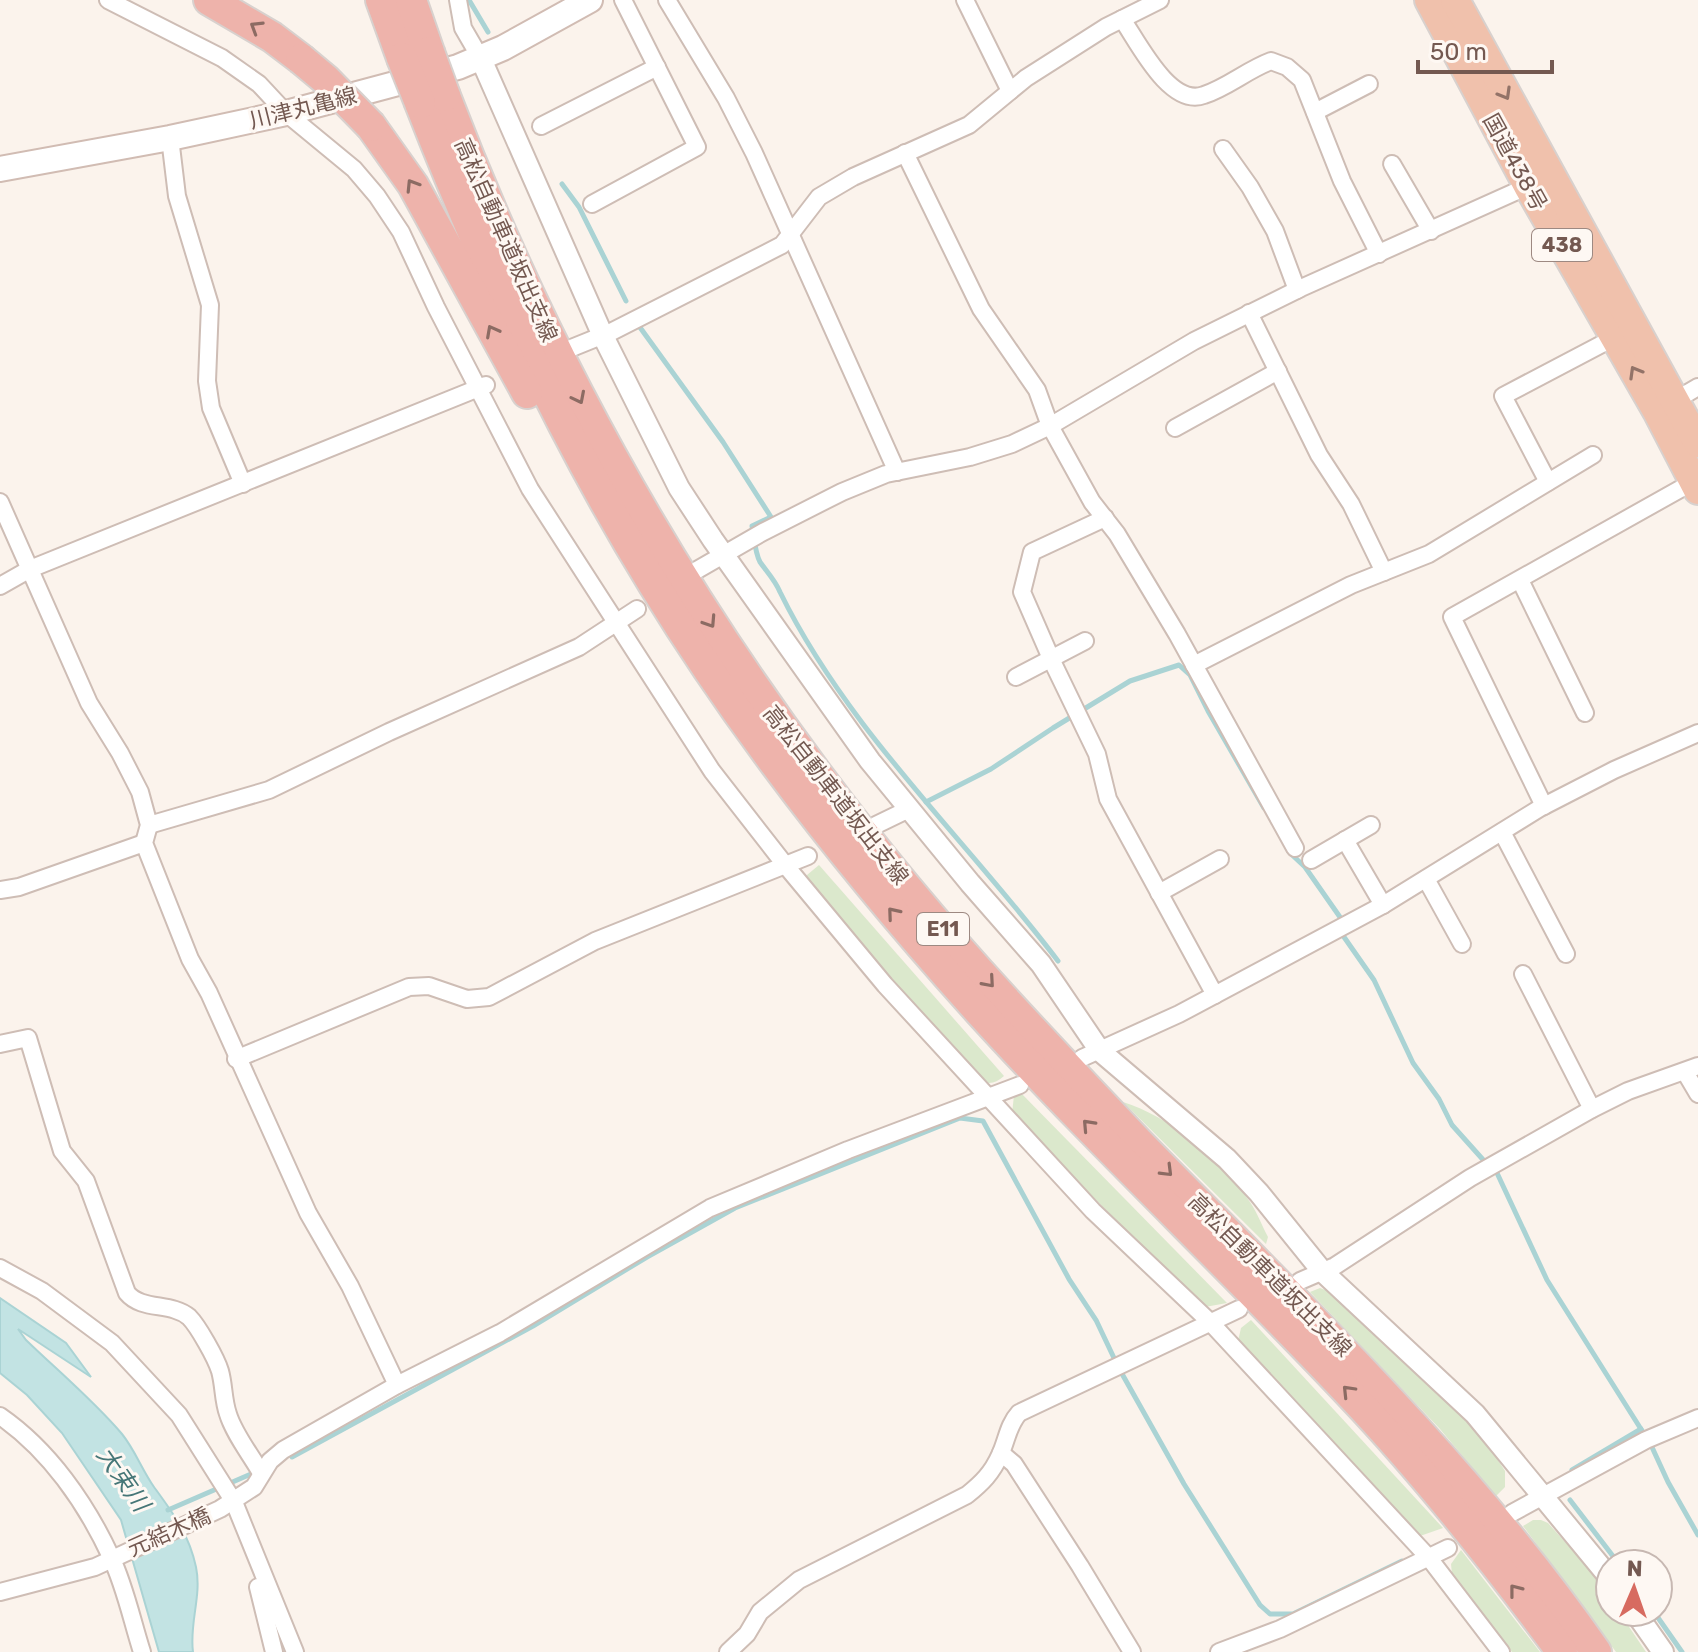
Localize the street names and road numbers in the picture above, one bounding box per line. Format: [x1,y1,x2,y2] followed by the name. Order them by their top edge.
[246,82,360,134] street label: 川津丸亀線
[1477,109,1553,215] street label: 国道438号
[449,134,563,346] street label: 高松自動車道坂出支線
[1532,229,1592,261] road number: 438
[758,700,914,890] street label: 高松自動車道坂出支線
[917,913,969,945] road number: E11
[1183,1188,1357,1362] street label: 高松自動車道坂出支線
[123,1502,215,1562] street label: 元結木橋

